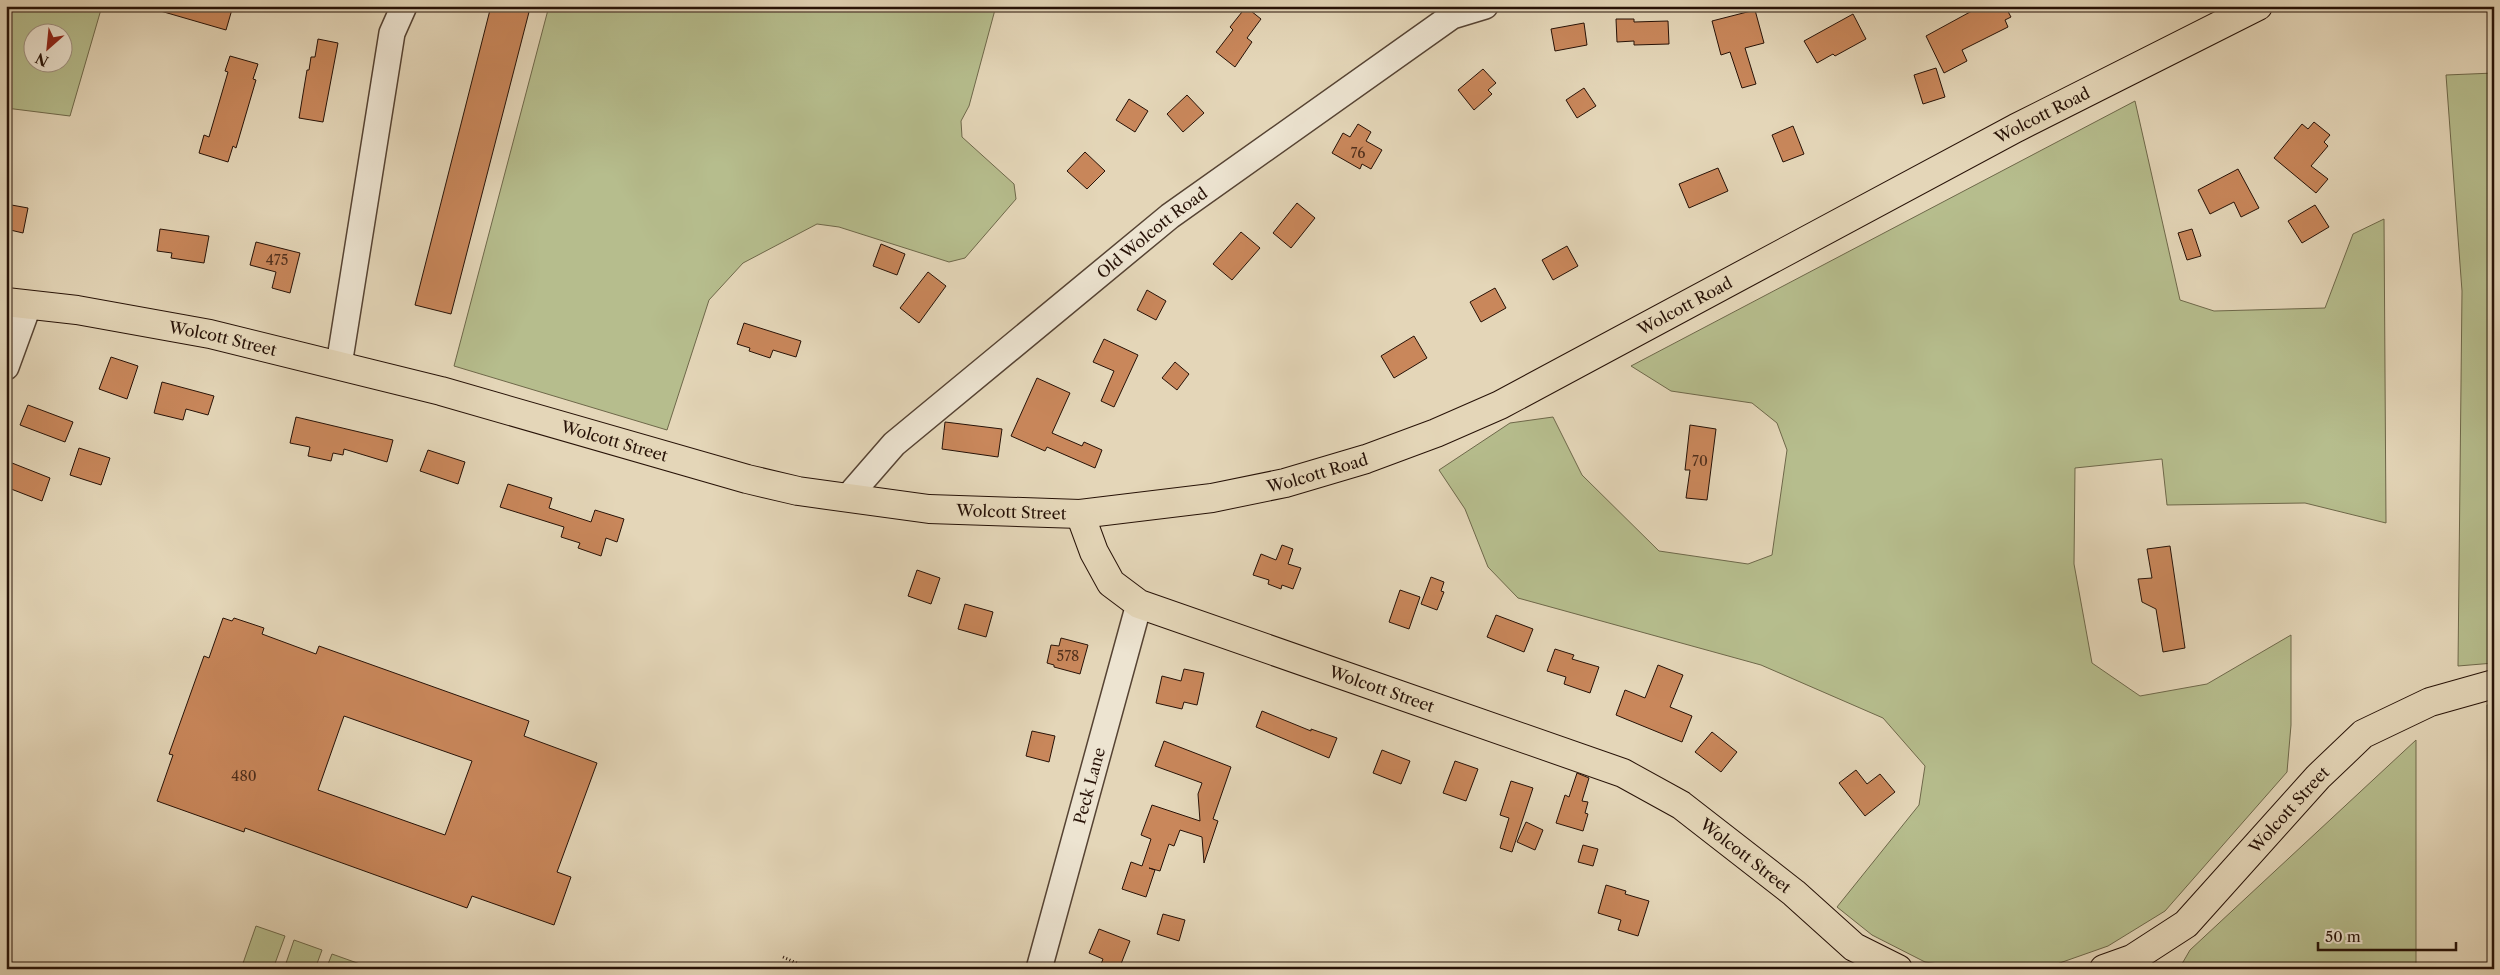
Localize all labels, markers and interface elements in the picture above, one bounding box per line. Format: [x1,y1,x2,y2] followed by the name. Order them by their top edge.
[22,22,72,72] north arrow
[33,49,52,70] text: N
[1990,82,2093,148] street label: Wolcott Road
[1351,144,1365,162] house number: 76
[1092,183,1211,283] street label: Old Wolcott Road
[266,251,288,269] house number: 475
[1633,272,1736,340] street label: Wolcott Road
[166,317,279,360] street label: Wolcott Street
[558,416,670,466] street label: Wolcott Street
[1264,449,1370,497] street label: Wolcott Road
[1692,452,1708,470] house number: 70
[955,500,1067,524] street label: Wolcott Street
[1057,647,1079,665] house number: 578
[1326,661,1437,716] street label: Wolcott Street
[1069,745,1109,826] street label: Peck Lane
[2244,762,2333,858] street label: Wolcott Street
[231,767,257,785] house number: 480
[1696,813,1796,897] street label: Wolcott Street
[2318,920,2455,952] scale bar
[2325,927,2361,946] text: 50 m

